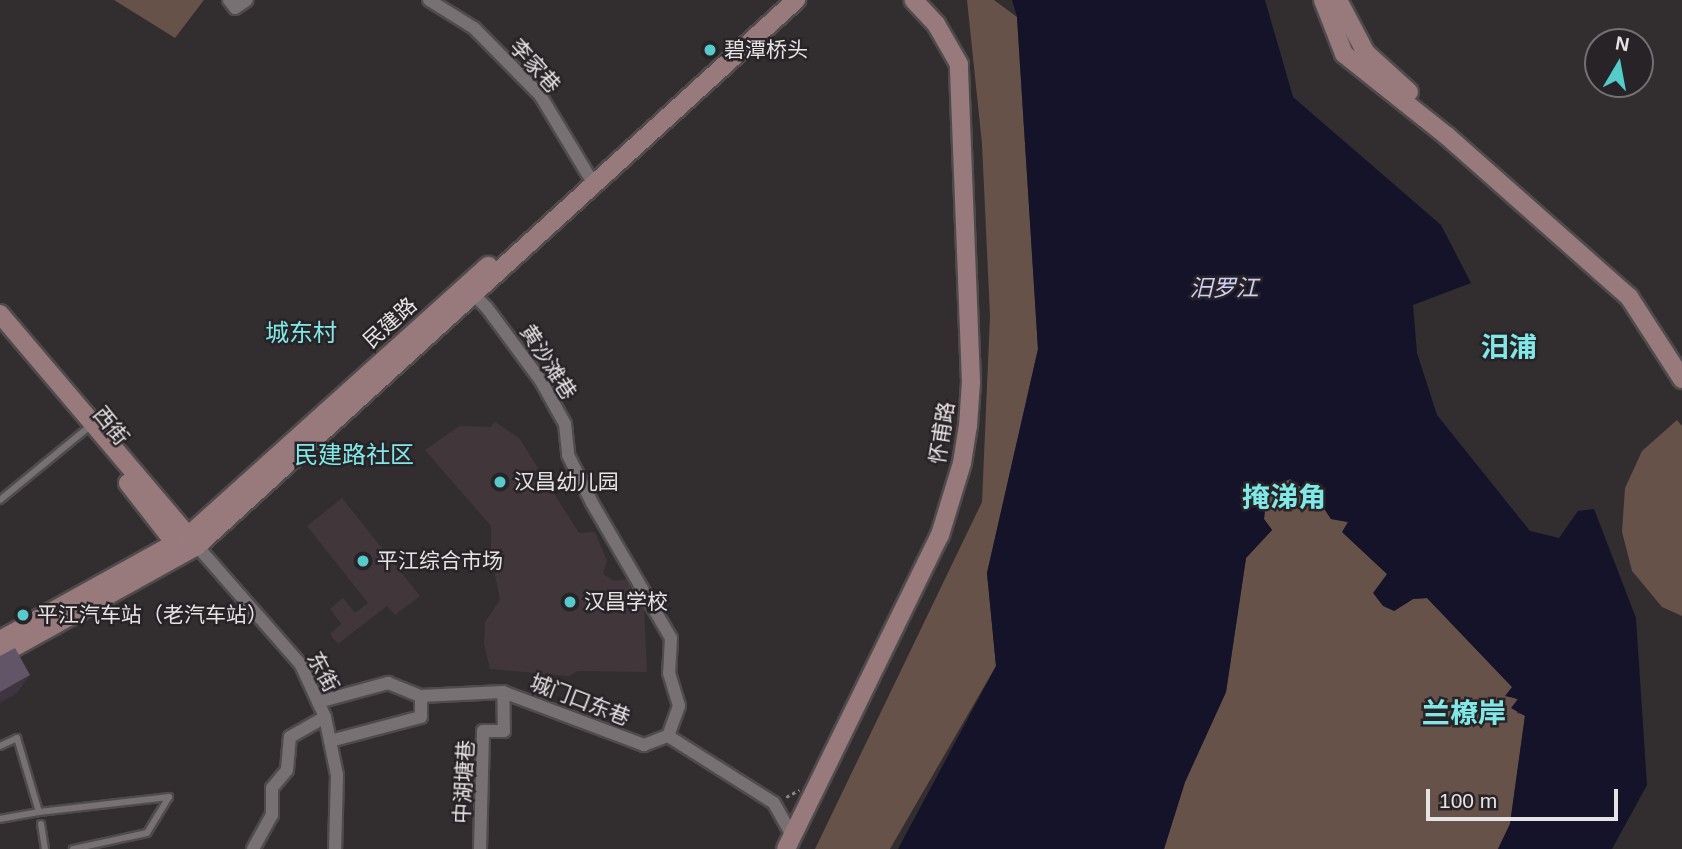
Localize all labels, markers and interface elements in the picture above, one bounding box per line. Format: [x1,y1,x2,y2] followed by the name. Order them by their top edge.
[1584,28,1654,98] north arrow
[1614,32,1631,55] text: N
[505,34,565,98] street label: 李家巷
[724,37,808,63] place label: 碧潭桥头
[702,42,718,58] marker: 碧潭桥头
[1190,274,1258,302] water label: 汨罗江
[358,293,422,353] street label: 民建路
[265,319,337,347] district label: 城东村
[515,320,581,404] street label: 黄沙滩巷
[1481,331,1537,365] district label: 汨浦
[925,400,959,466] street label: 怀甫路
[88,402,134,450] street label: 西街
[294,441,414,469] district label: 民建路社区
[514,469,619,495] place label: 汉昌幼儿园
[492,474,508,490] marker: 汉昌幼儿园
[1242,481,1326,515] district label: 掩涕角
[377,548,503,574] place label: 平江综合市场
[355,553,371,569] marker: 平江综合市场
[584,589,668,615] place label: 汉昌学校
[562,594,578,610] marker: 汉昌学校
[37,602,268,628] place label: 平江汽车站（老汽车站）
[15,607,31,623] marker: 平江汽车站（老汽车站）
[302,648,344,696] street label: 东街
[526,669,634,731] street label: 城门口东巷
[1422,697,1506,731] district label: 兰橑岸
[449,739,479,825] street label: 中湖塘巷
[1430,776,1622,820] scale bar
[1439,789,1497,812] text: 100 m

